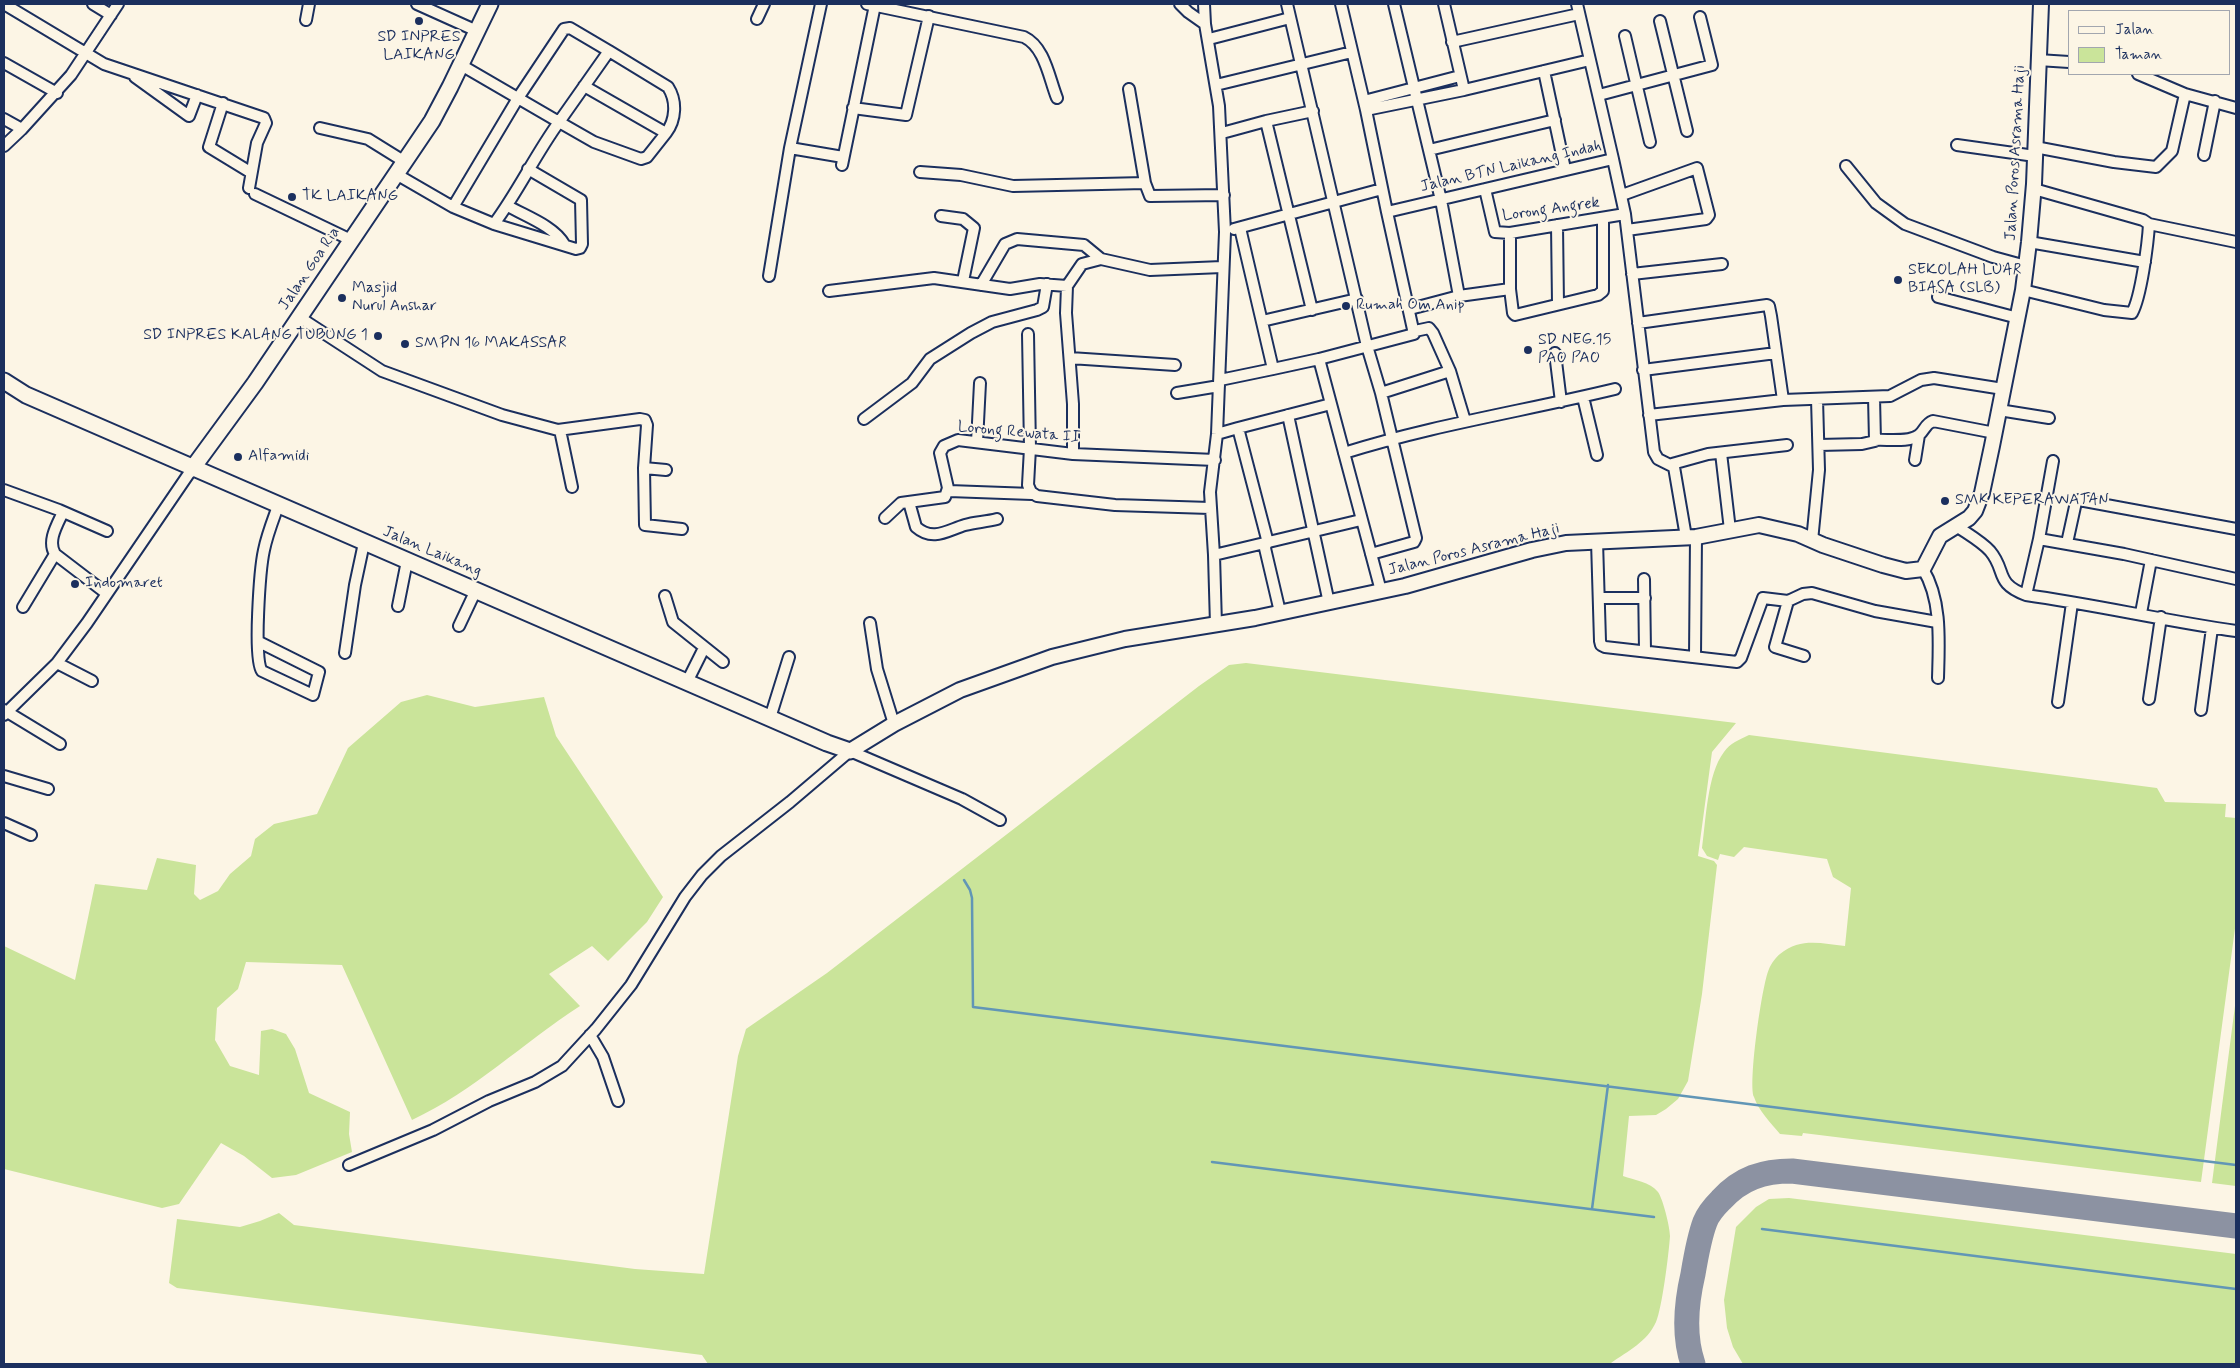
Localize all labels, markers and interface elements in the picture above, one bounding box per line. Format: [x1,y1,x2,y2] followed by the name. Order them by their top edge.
[2068,10,2230,75] legend
[413,15,425,27] marker: SD INPRES LAIKANG
[2115,20,2154,40] text: Jalan
[377,28,461,66] place label: SD INPRES LAIKANG
[2115,45,2163,65] text: Taman
[2002,65,2030,241] street label: Jalan Poros Asrama Haji
[1419,137,1603,197] street label: Jalan BTN Laikang Indah
[302,187,398,207] place label: TK LAIKANG
[286,191,298,203] marker: TK LAIKANG
[1501,194,1601,226] street label: Lorong Angrek
[275,224,345,314] street label: Jalan Goa Ria
[1908,261,2022,299] place label: SEKOLAH LUAR BIASA (SLB)
[1892,274,1904,286] marker: SEKOLAH LUAR BIASA (SLB)
[352,279,437,317] place label: Masjid Nurul Anshar
[336,292,348,304] marker: Masjid Nurul Anshar
[1356,296,1464,316] place label: Rumah Om Anip
[1340,300,1352,312] marker: Rumah Om Anip
[143,326,368,346] place label: SD INPRES KALANG TUBUNG 1
[372,330,384,342] marker: SD INPRES KALANG TUBUNG 1
[1538,331,1611,369] place label: SD NEG.15 PAO PAO
[415,334,567,354] place label: SMPN 16 MAKASSAR
[399,338,411,350] marker: SMPN 16 MAKASSAR
[1522,344,1534,356] marker: SD NEG.15 PAO PAO
[957,418,1081,448] street label: Lorong Rewata II
[248,447,309,467] place label: Alfamidi
[232,451,244,463] marker: Alfamidi
[1955,491,2109,511] place label: SMK KEPERAWATAN
[1939,495,1951,507] marker: SMK KEPERAWATAN
[1386,519,1562,581] street label: Jalan Poros Asrama Haji
[380,522,484,582] street label: Jalan Laikang
[85,574,163,594] place label: Indomaret
[69,578,81,590] marker: Indomaret

